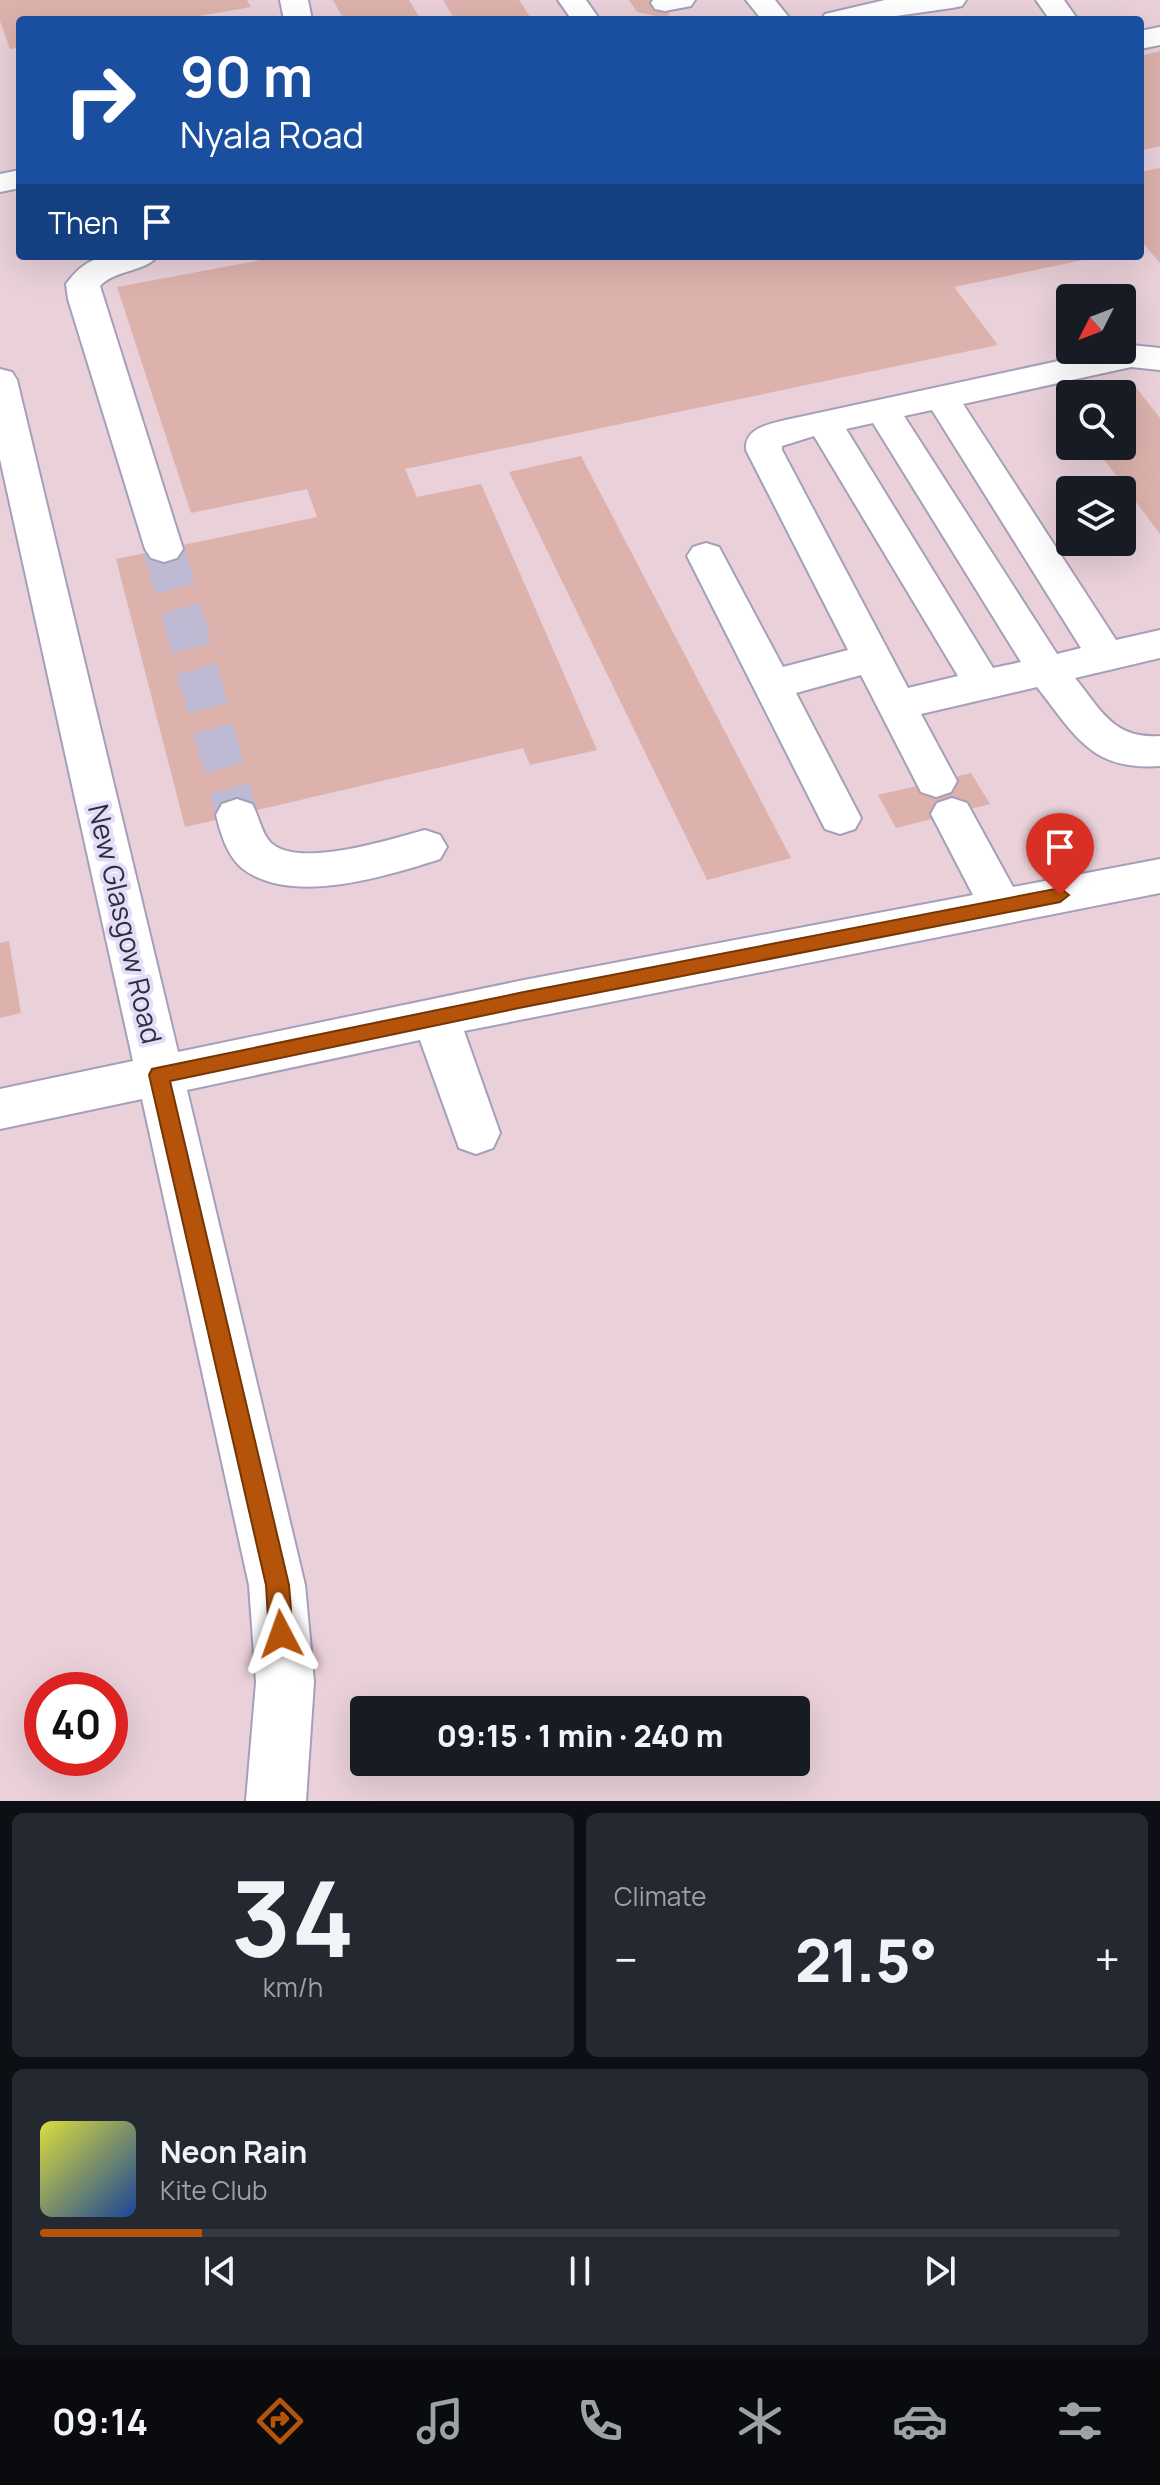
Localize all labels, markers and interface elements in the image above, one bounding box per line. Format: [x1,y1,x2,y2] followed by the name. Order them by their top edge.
[180,37,313,114] text: 90 m
[48,48,152,152] icon: right
[180,110,364,159] text: Nyala Road
[135,200,179,244] icon: arrive
[48,202,119,243] text: Then
[1056,284,1136,364] north arrow
[1056,284,1136,556] map controls
[1056,380,1136,460] button: search
[1056,476,1136,556] button: layers
[80,800,172,1047] street label: New Glasgow Road
[1026,813,1094,895] pin
[1038,825,1082,869] icon: arrive
[239,1592,323,1676] position arrow
[24,1672,128,1776] speed limit sign: 40
[437,1715,723,1756] text: 09:15 · 1 min · 240 m
[231,1846,355,1988] text: 34
[614,1878,706,1914] text: Climate
[795,1918,938,2000] text: 21.5°
[614,1929,638,1989] text: −
[1095,1929,1120,1989] text: +
[263,1969,323,2005] text: km/h
[160,2131,307,2172] text: Neon Rain
[160,2172,267,2208] text: Kite Club
[198,2249,242,2293] icon: previous
[558,2249,602,2293] icon: pause
[918,2249,962,2293] icon: next
[252,2393,308,2449] icon: directions
[412,2393,468,2449] icon: music
[572,2393,628,2449] icon: phone
[732,2393,788,2449] icon: climate
[892,2393,948,2449] icon: car
[1052,2393,1108,2449] icon: filters
[52,2397,148,2446] text: 09:14

